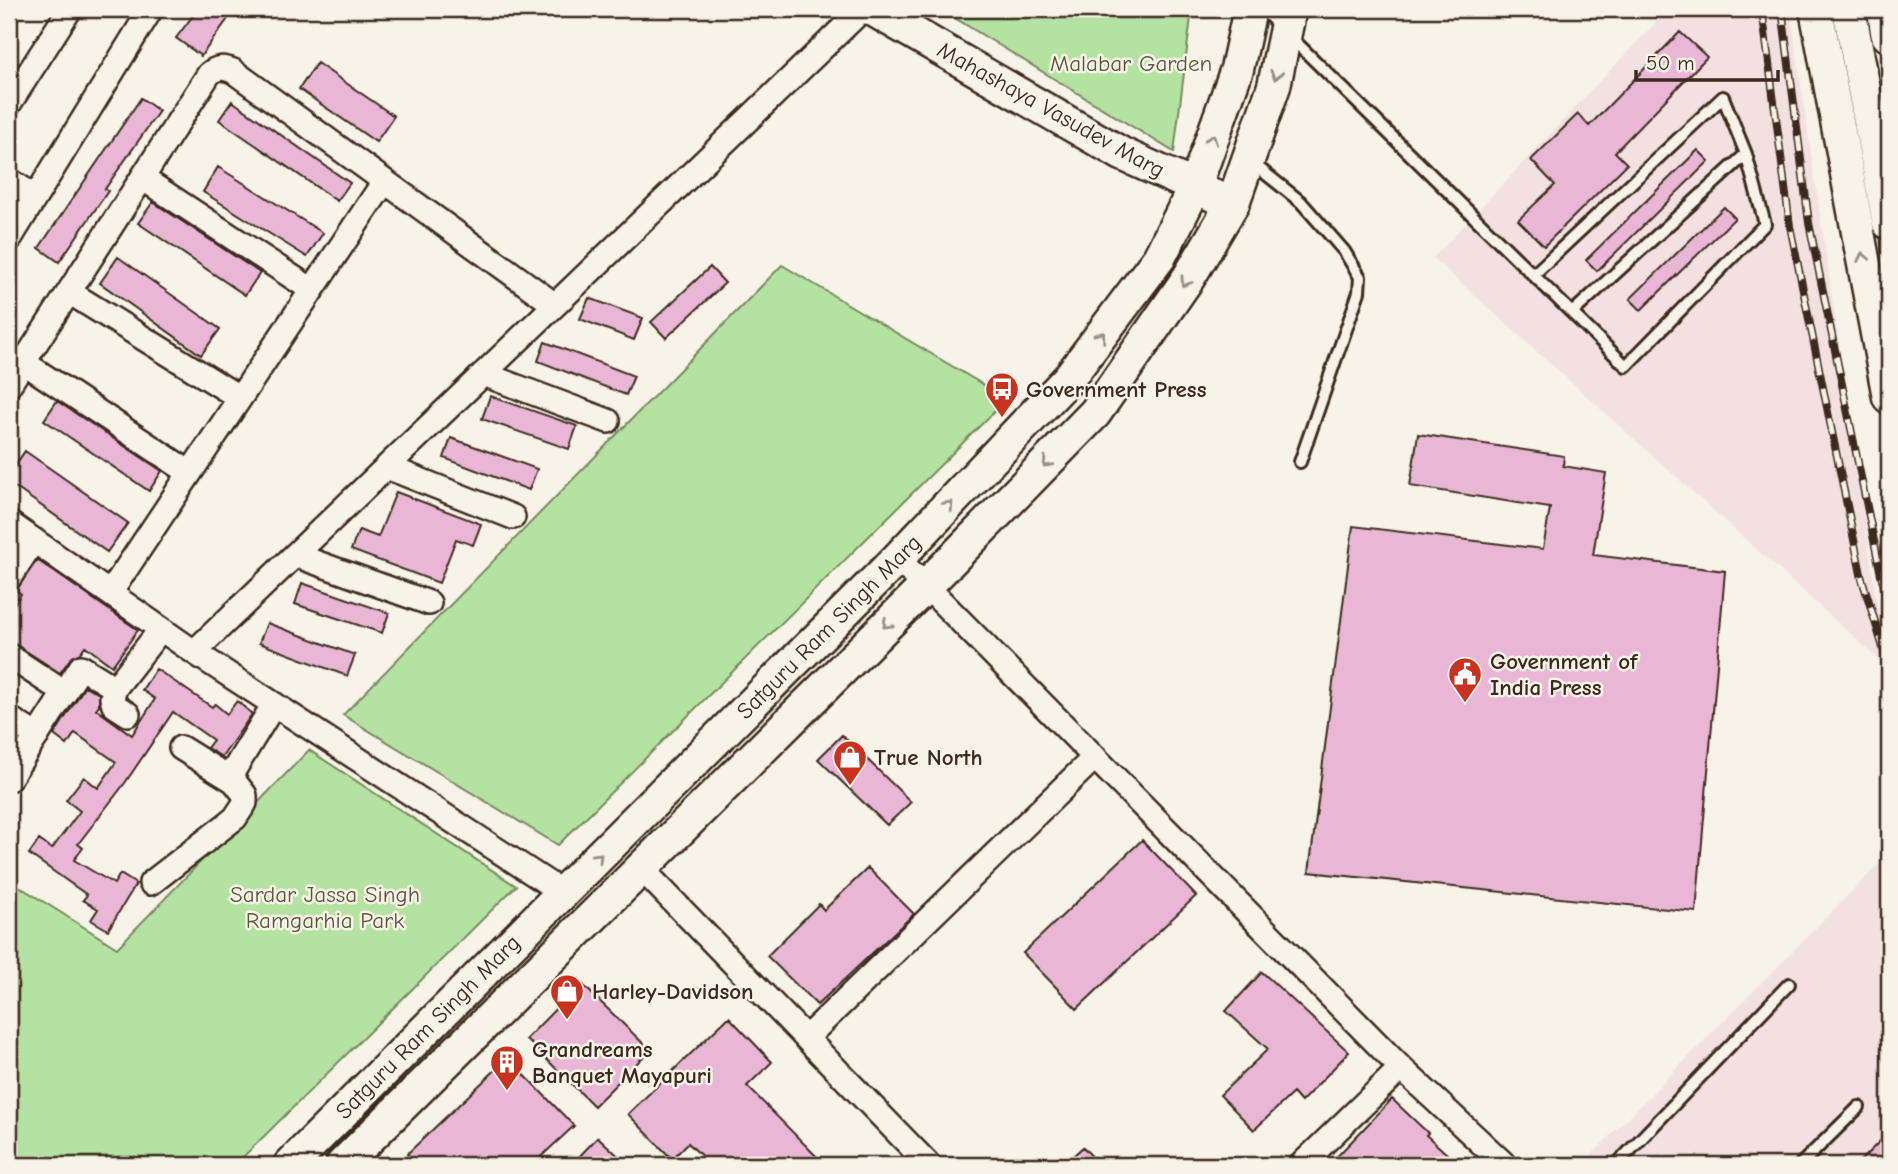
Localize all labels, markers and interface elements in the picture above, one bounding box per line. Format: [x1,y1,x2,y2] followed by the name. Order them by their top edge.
[933,36,1169,184] street label: Mahashaya Vasudev Marg
[1636,38,1777,82] scale bar
[1050,50,1212,77] park label: Malabar Garden
[1646,51,1695,75] text: 50 m
[1269,69,1284,81] one-way arrow
[1204,134,1218,146] one-way arrow
[1856,251,1871,263] one-way arrow
[1180,275,1193,288] one-way arrow
[1092,331,1105,344] one-way arrow
[983,370,1021,419] bus stop icon: Government Press
[1026,376,1207,403] place label: Government Press
[1042,454,1055,467] one-way arrow
[941,500,953,513] one-way arrow
[731,529,927,725] street label: Satguru Ram Singh Marg
[883,616,896,629] one-way arrow
[1490,648,1639,701] place label: Government of India Press
[1446,655,1484,704] public building icon: Government of India Press
[831,738,869,787] shop icon: True North
[874,744,983,771] place label: True North
[590,853,603,866] one-way arrow
[230,881,420,934] park label: Sardar Jassa Singh Ramgarhia Park
[330,929,526,1125] street label: Satguru Ram Singh Marg
[548,972,586,1021] shop icon: Harley-Davidson
[592,978,754,1005] place label: Harley-Davidson
[532,1036,712,1089] place label: Grandreams Banquet Mayapuri
[488,1043,526,1092] building icon: Grandreams Banquet Mayapuri

